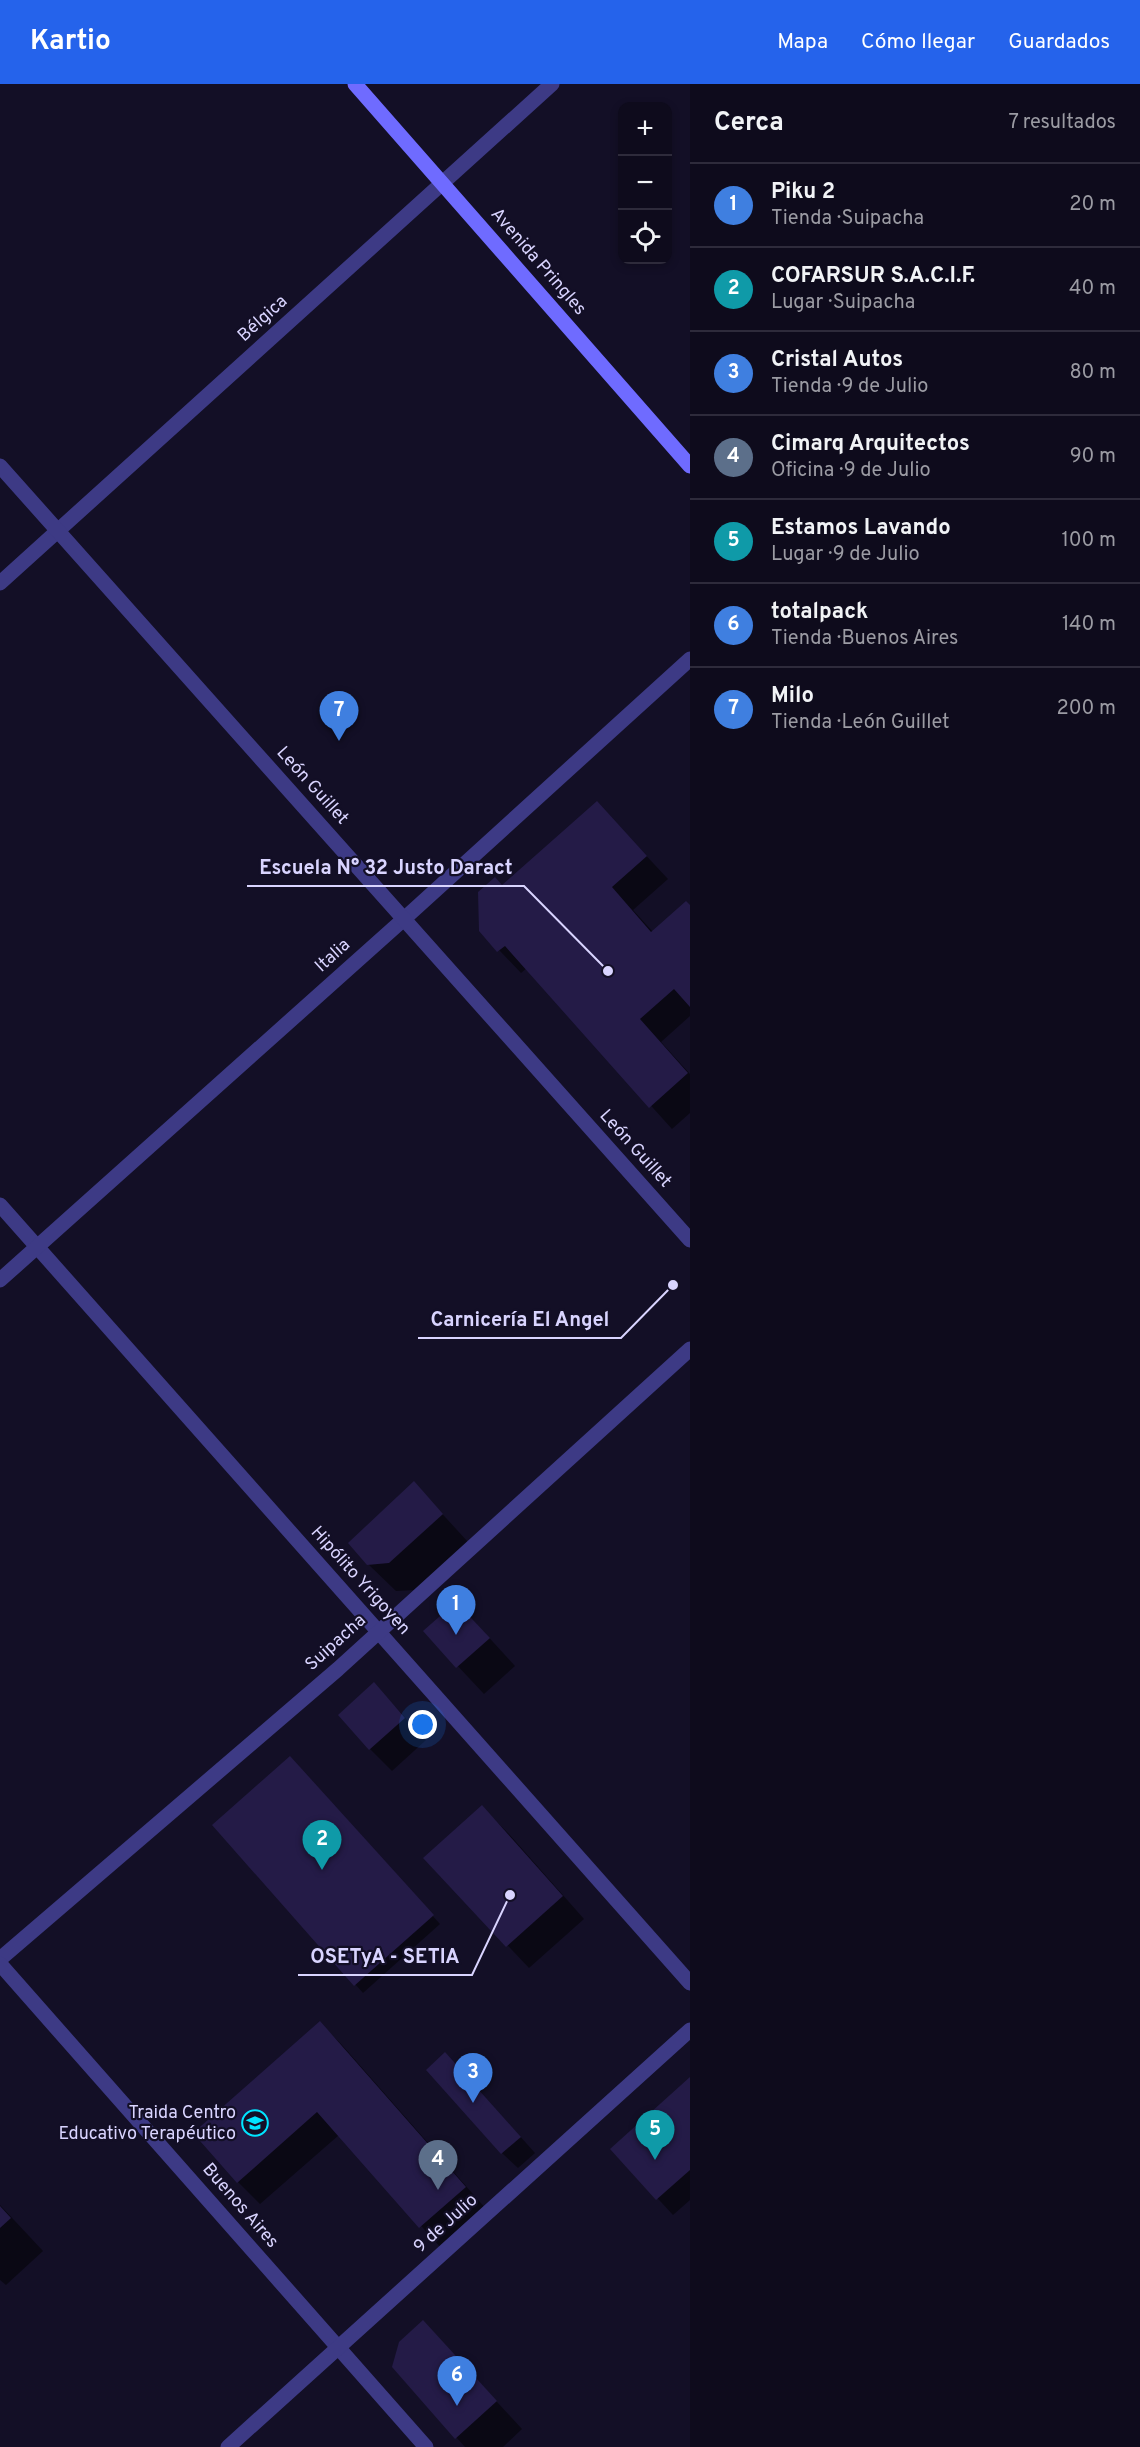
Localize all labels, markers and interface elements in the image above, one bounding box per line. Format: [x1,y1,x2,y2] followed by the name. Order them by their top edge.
[30,24,111,60] text: Kartio
[777,29,828,56] text: Mapa
[861,29,975,56] text: Cómo llegar
[1008,29,1110,56] text: Guardados
[618,102,672,264] map controls
[618,102,672,156] button: +
[714,107,784,140] text: Cerca
[1008,110,1116,136] text: 7 resultados
[618,156,672,210] button: −
[771,179,835,206] text: Piku 2
[730,192,738,218] text: 1
[1069,192,1116,218] text: 20 m
[485,204,591,320] street label: Avenida Pringles
[771,206,924,232] text: Tienda · Suipacha
[618,210,672,264] button: locate
[771,263,975,290] text: COFARSUR S.A.C.I.F.
[727,276,740,302] text: 2
[1069,276,1116,302] text: 40 m
[771,290,915,316] text: Lugar · Suipacha
[233,291,293,347] street label: Bélgica
[771,347,903,374] text: Cristal Autos
[728,360,740,386] text: 3
[1070,360,1116,386] text: 80 m
[771,374,928,400] text: Tienda · 9 de Julio
[771,431,970,458] text: Cimarq Arquitectos
[727,444,740,470] text: 4
[1070,444,1116,470] text: 90 m
[771,458,931,484] text: Oficina · 9 de Julio
[771,515,951,542] text: Estamos Lavando
[727,528,740,554] text: 5
[1061,528,1116,554] text: 100 m
[771,542,920,568] text: Lugar · 9 de Julio
[771,599,868,626] text: totalpack
[727,612,740,638] text: 6
[1062,612,1116,638] text: 140 m
[771,626,958,652] text: Tienda · Buenos Aires
[771,683,814,710] text: Milo
[320,692,358,741] pin: 7
[728,696,739,722] text: 7
[1057,696,1116,722] text: 200 m
[771,710,950,736] text: Tienda · León Guillet
[271,742,353,830] street label: León Guillet
[247,848,524,886] callout: Escuela N° 32 Justo Daract
[259,856,513,882] text: Escuela N° 32 Justo Daract
[310,934,356,978] street label: Italia
[594,1105,676,1193] street label: León Guillet
[418,1300,621,1338] callout: Carnicería El Angel
[431,1308,609,1334] text: Carnicería El Angel
[305,1522,415,1640] street label: Hipólito Yrigoyen
[436,1586,476,1635] pin: 1
[301,1610,371,1676] street label: Suipacha
[408,1710,437,1739] your location
[302,1820,342,1870] pin: 2
[298,1937,472,1975] callout: OSETyA - SETIA
[310,1945,460,1971] text: OSETyA - SETIA
[454,2054,492,2103] pin: 3
[58,2102,236,2146] place label: Traida Centro Educativo Terapéutico
[240,2108,270,2138] school or university icon: Traida Centro Educativo Terapéutico
[636,2110,674,2160] pin: 5
[418,2140,458,2190] pin: 4
[197,2159,283,2253] street label: Buenos Aires
[409,2189,483,2259] street label: 9 de Julio
[438,2356,476,2406] pin: 6

